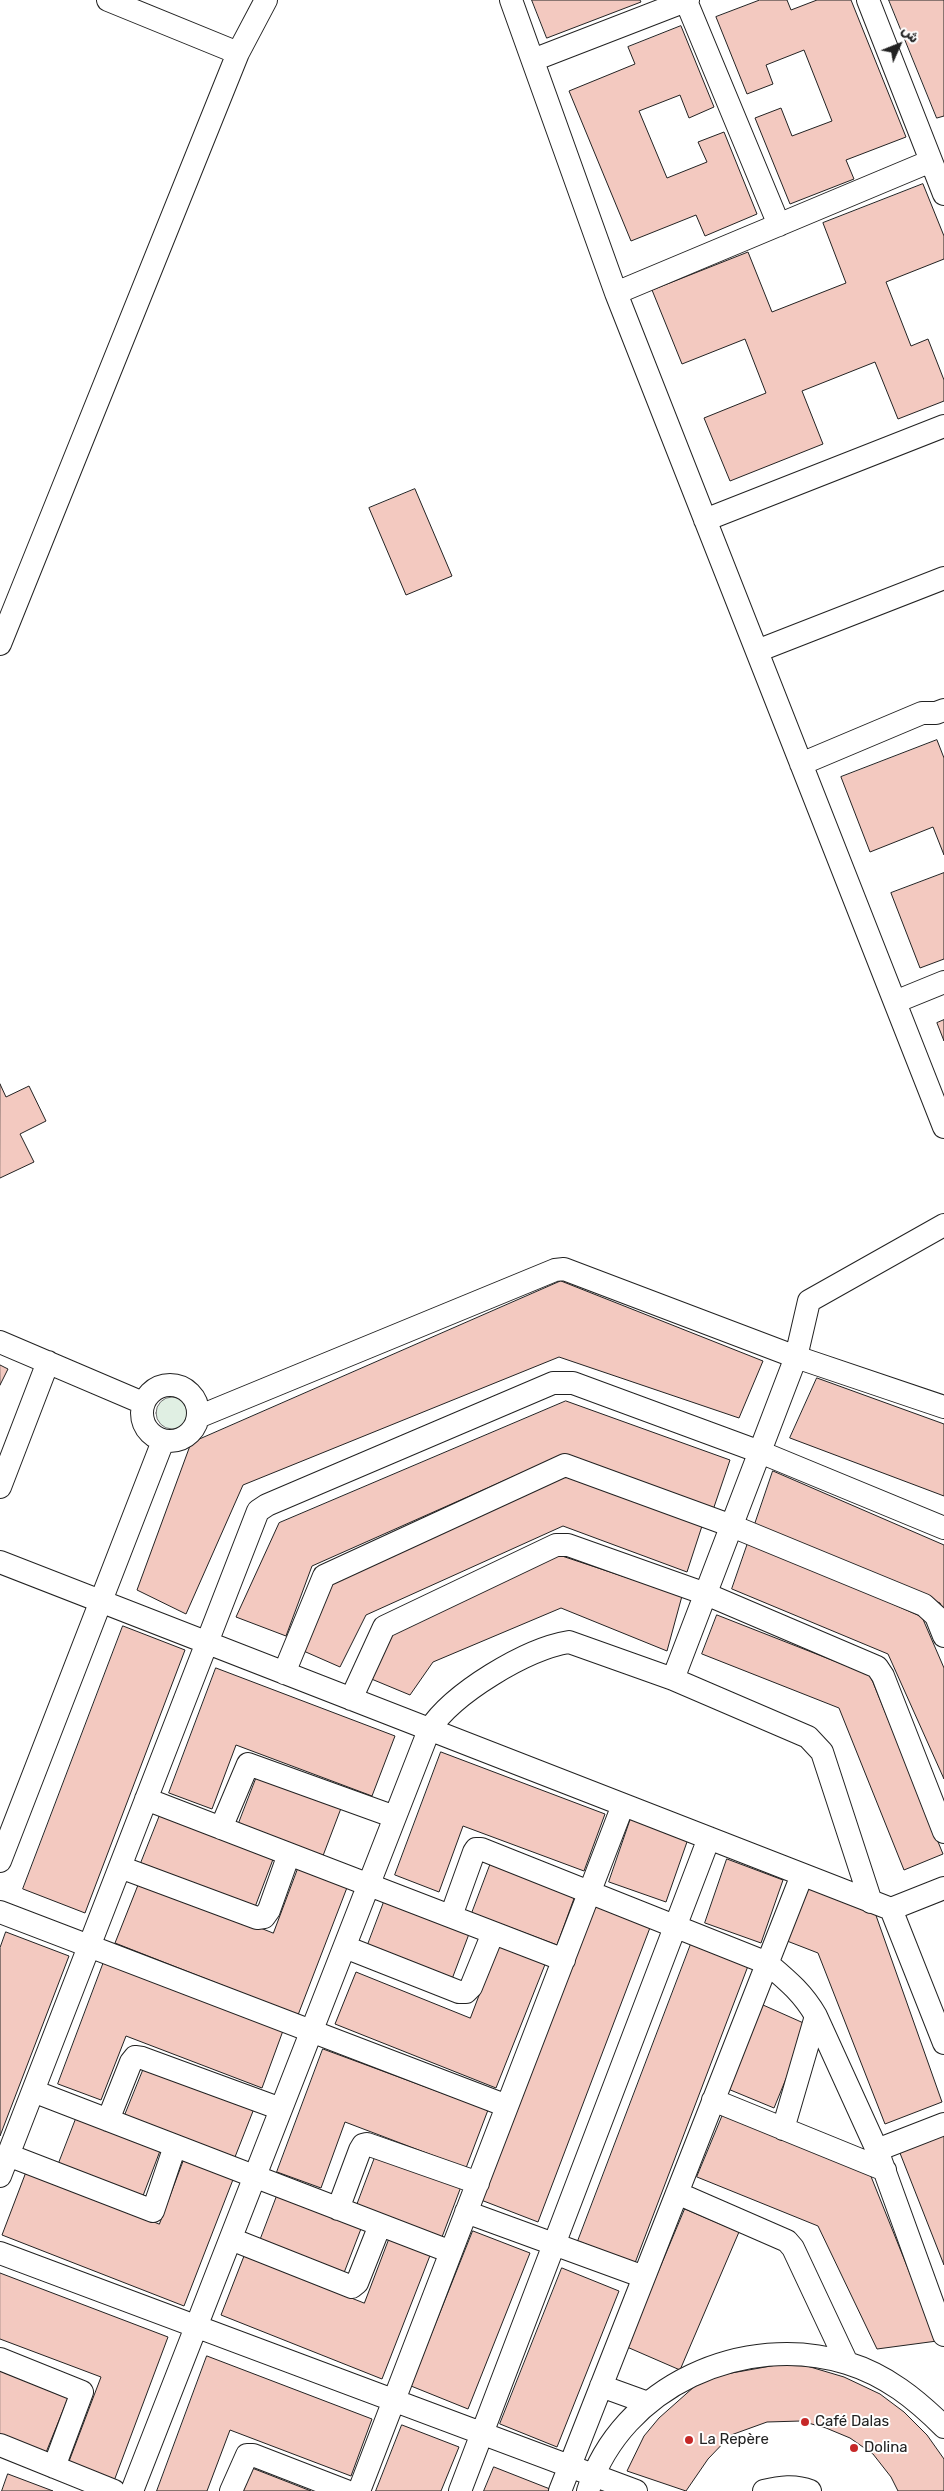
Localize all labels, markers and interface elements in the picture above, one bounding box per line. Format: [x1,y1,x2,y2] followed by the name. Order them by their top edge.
[874,20,924,70] north arrow
[898,22,922,47] text: ش
[815,2413,889,2431] place label: Café Dalas
[799,2416,811,2428] marker: Café Dalas
[699,2431,769,2449] place label: La Repère
[683,2434,695,2446] marker: La Repère
[864,2439,908,2457] place label: Dolina
[848,2442,860,2454] marker: Dolina

